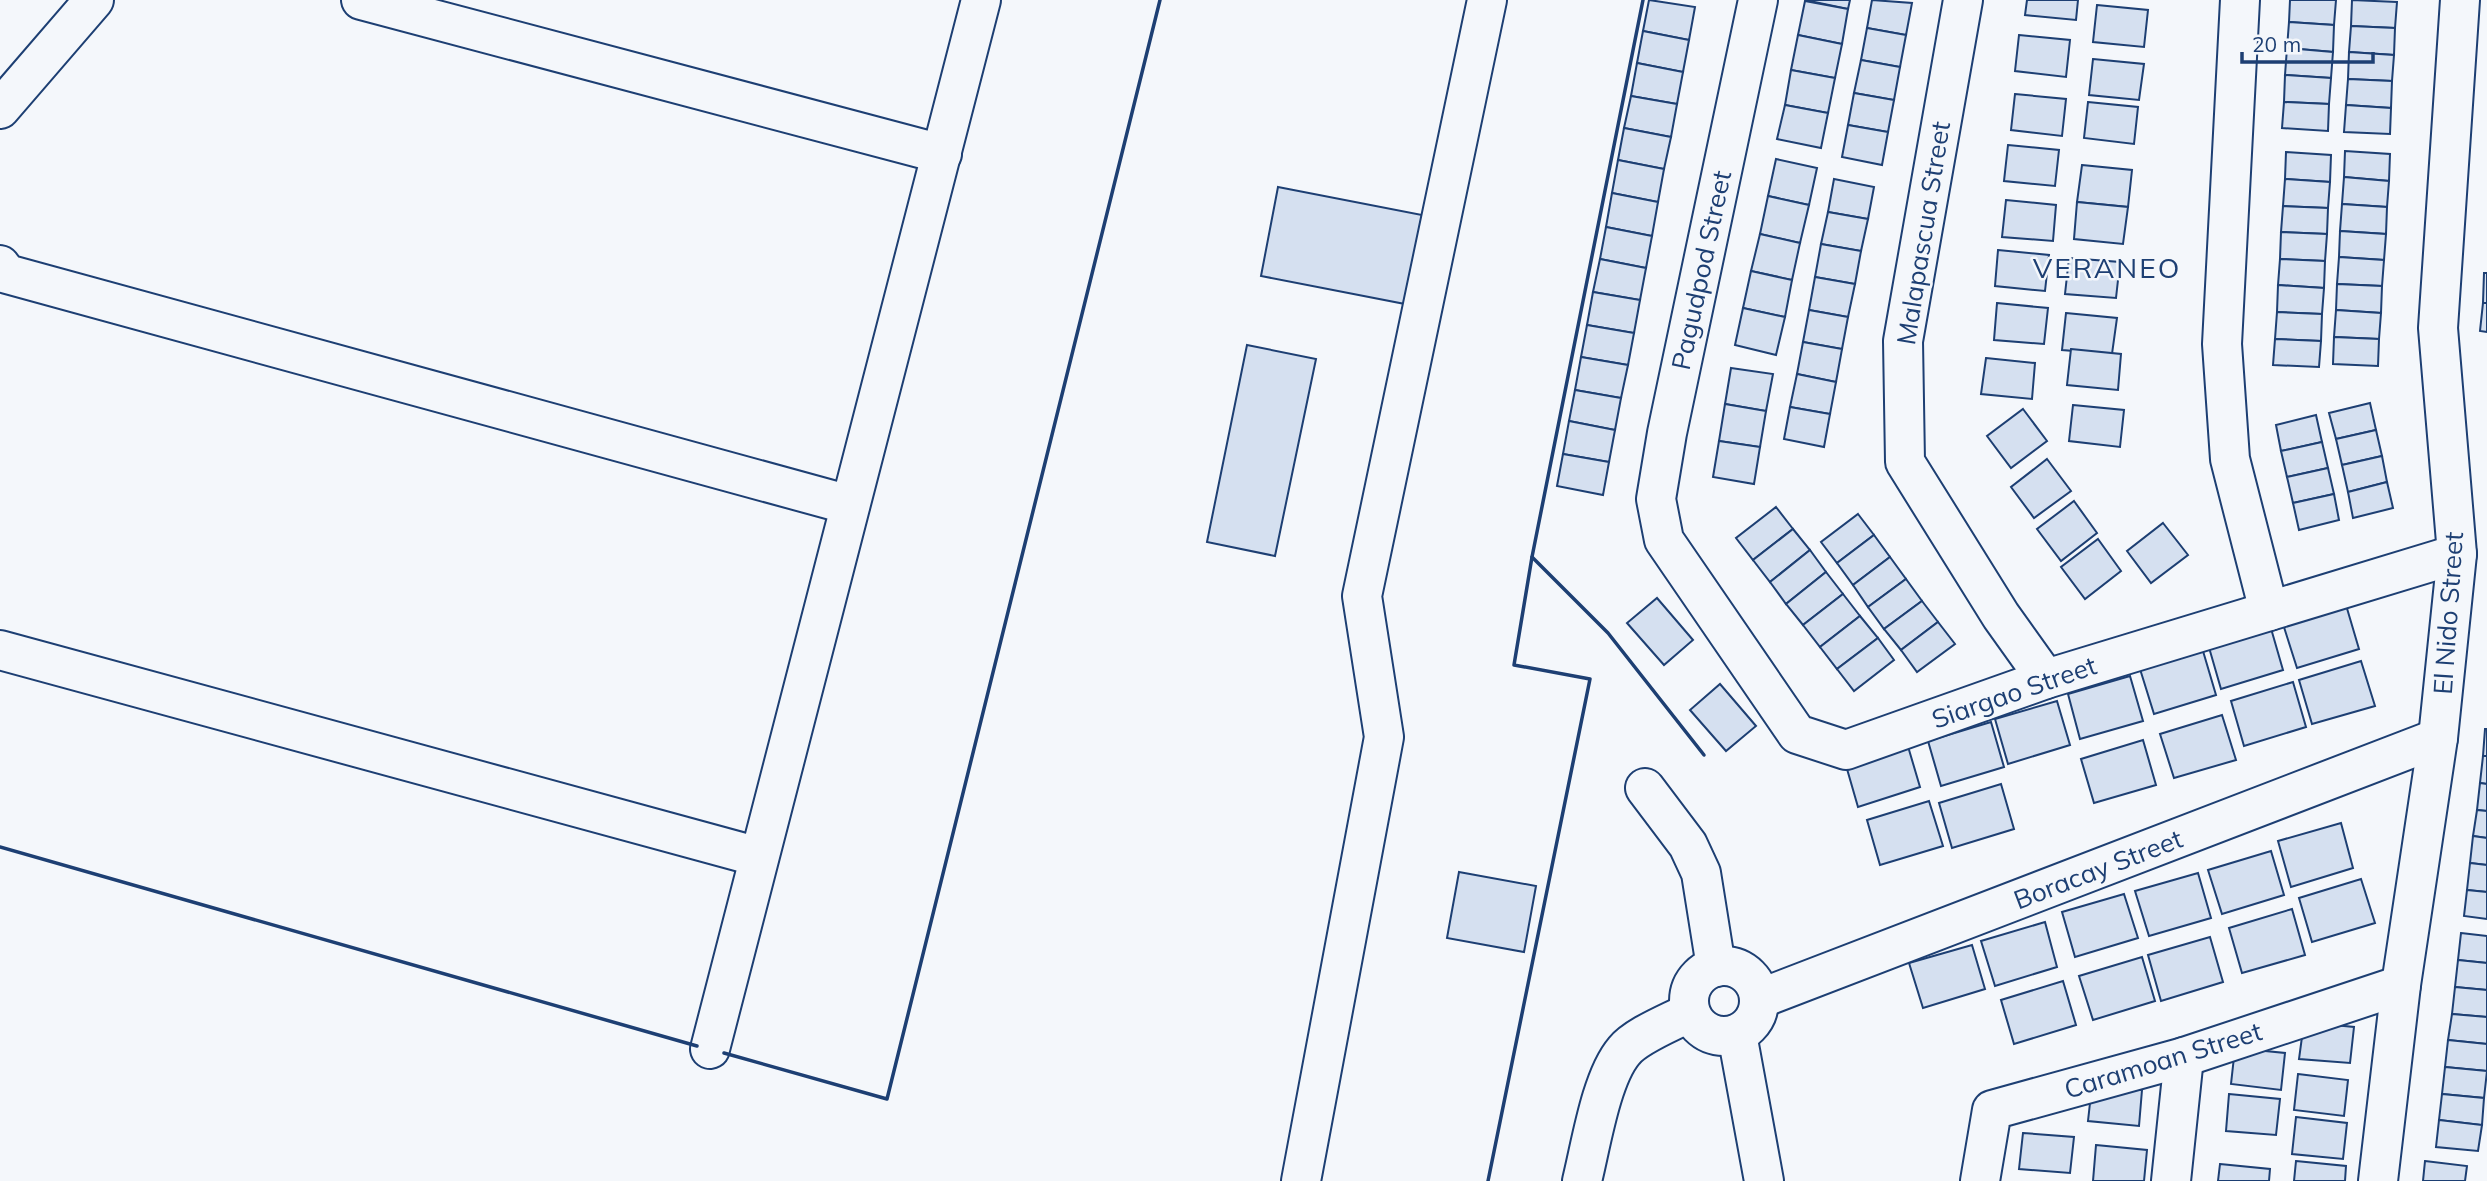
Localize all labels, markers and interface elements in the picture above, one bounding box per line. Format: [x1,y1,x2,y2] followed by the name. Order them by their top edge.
[2242,21,2373,65] scale bar
[2252,31,2301,57] text: 20 m
[1889,119,1957,347] street label: Malapascua Street
[1664,167,1738,373] street label: Pagudpod Street
[2033,250,2181,285] district label: VERANEO
[2426,531,2470,695] street label: El Nido Street
[1927,648,2101,736] street label: Siargao Street
[2009,822,2187,916] street label: Boracay Street
[2060,1014,2266,1106] street label: Caramoan Street

